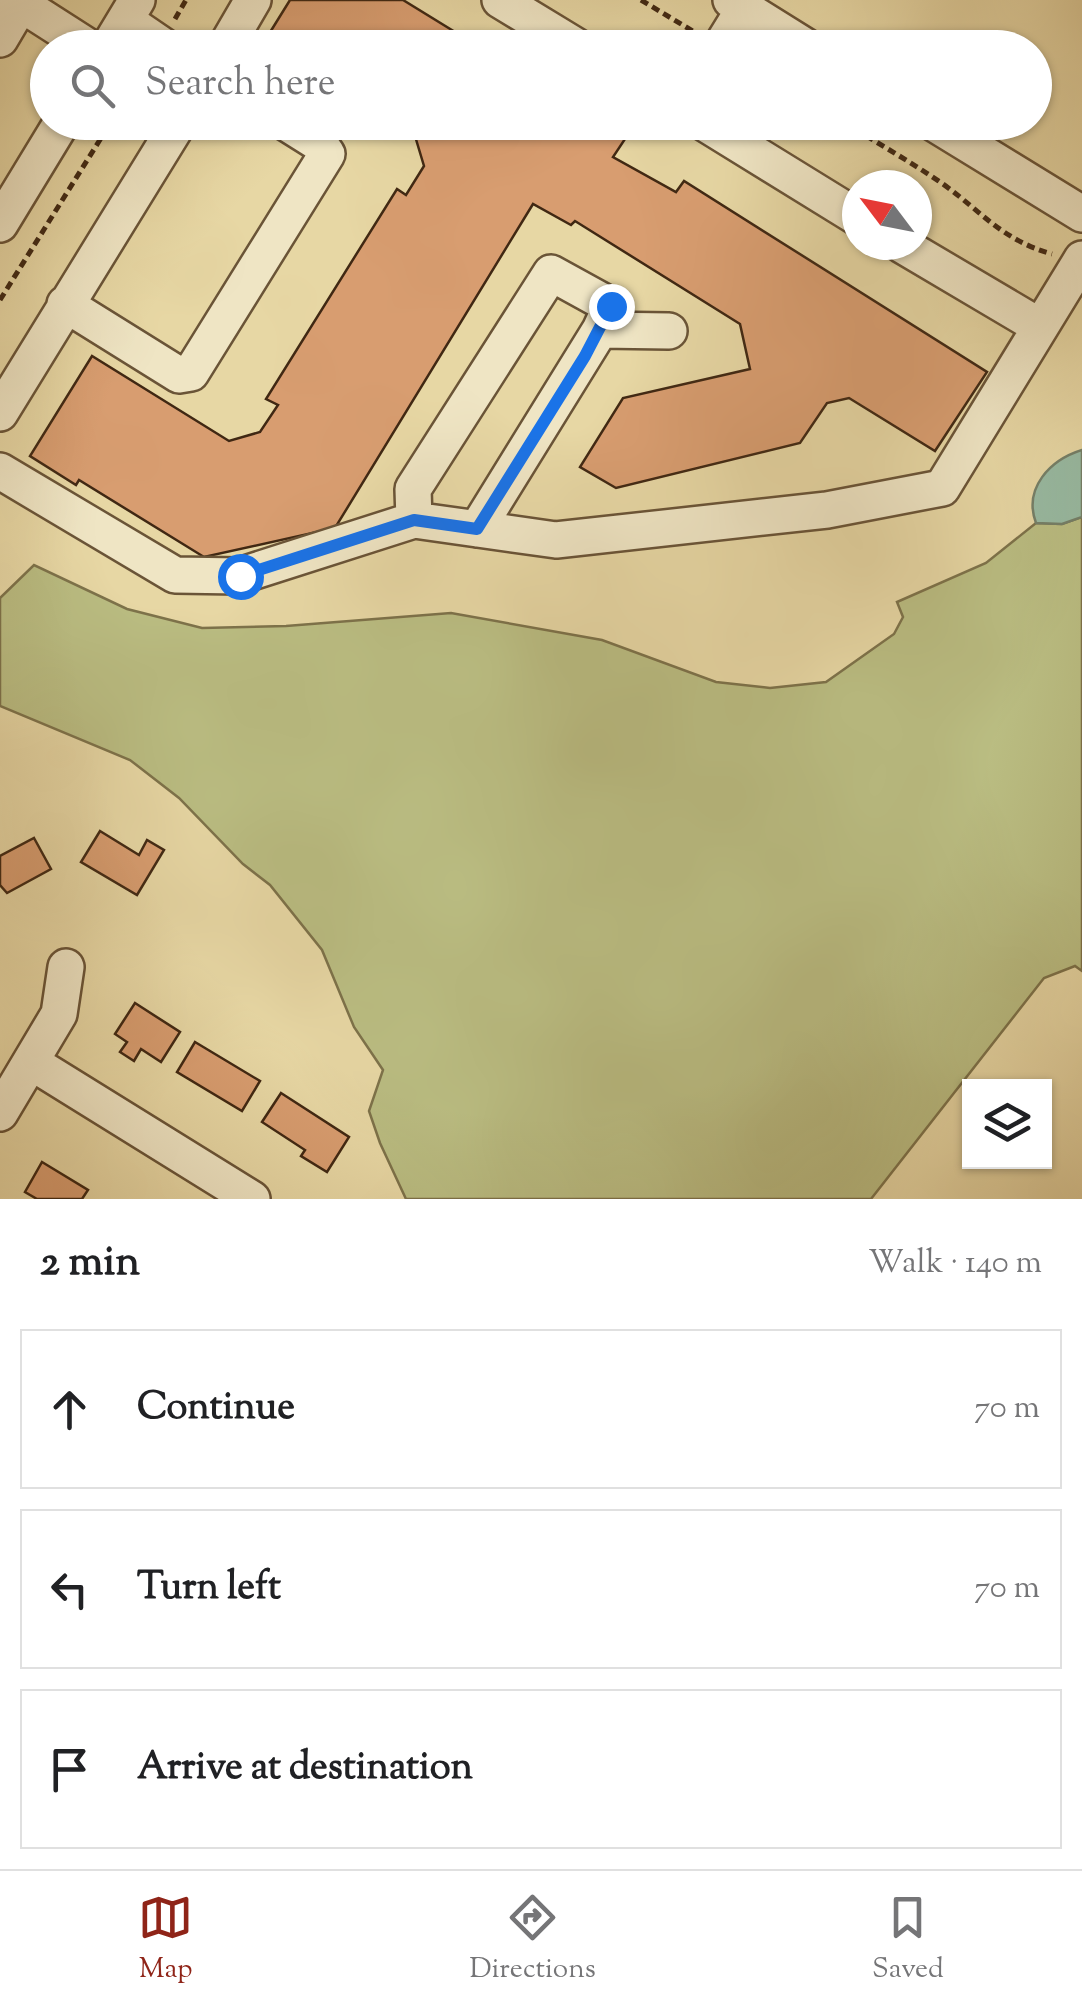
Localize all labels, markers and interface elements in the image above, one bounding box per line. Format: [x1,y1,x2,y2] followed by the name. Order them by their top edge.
[30,30,1052,140] search box
[65,58,120,113] icon: search
[145,58,336,112] text: Search here
[842,170,932,260] north arrow
[589,284,635,330] route end
[218,554,264,600] route start
[962,1079,1052,1169] map controls
[962,1079,1052,1169] button: layers
[40,1234,140,1294] text: 2 min
[868,1241,1042,1287] text: Walk · 140 m
[42,1382,97,1437] icon: ahead
[137,1382,295,1436] text: Continue
[974,1386,1040,1432] text: 70 m
[42,1562,97,1617] icon: left
[137,1562,281,1616] text: Turn left
[974,1566,1040,1612] text: 70 m
[42,1742,97,1797] icon: arrive
[137,1742,473,1796] text: Arrive at destination
[138,1890,193,1990] tab: Map
[469,1890,596,1990] tab: Directions
[872,1890,944,1990] tab: Saved

